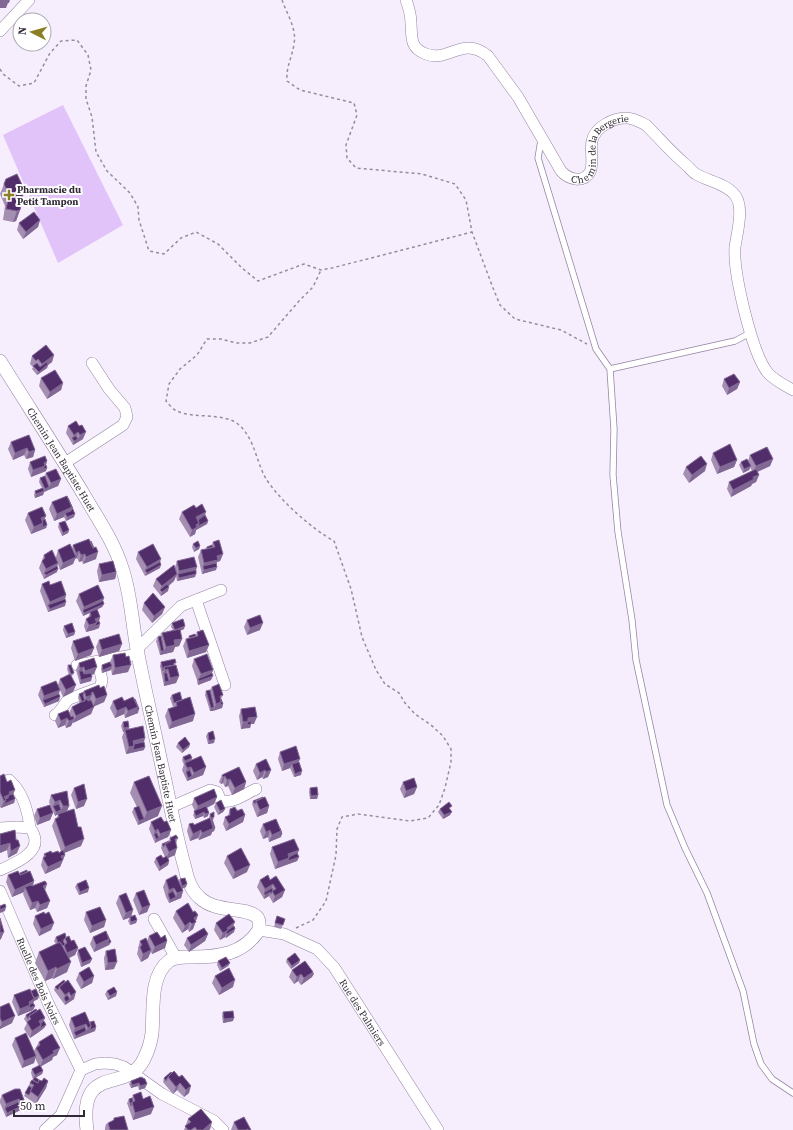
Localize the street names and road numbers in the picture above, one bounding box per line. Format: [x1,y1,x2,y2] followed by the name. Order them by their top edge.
[570,111,629,186] street label: Chemin de la Bergerie
[24,405,99,514] street label: Chemin Jean Baptiste Huet
[142,703,180,824] street label: Chemin Jean Baptiste Huet
[14,935,64,1027] street label: Ruelle des Bois Noirs
[337,976,389,1048] street label: Rue des Palmiers

